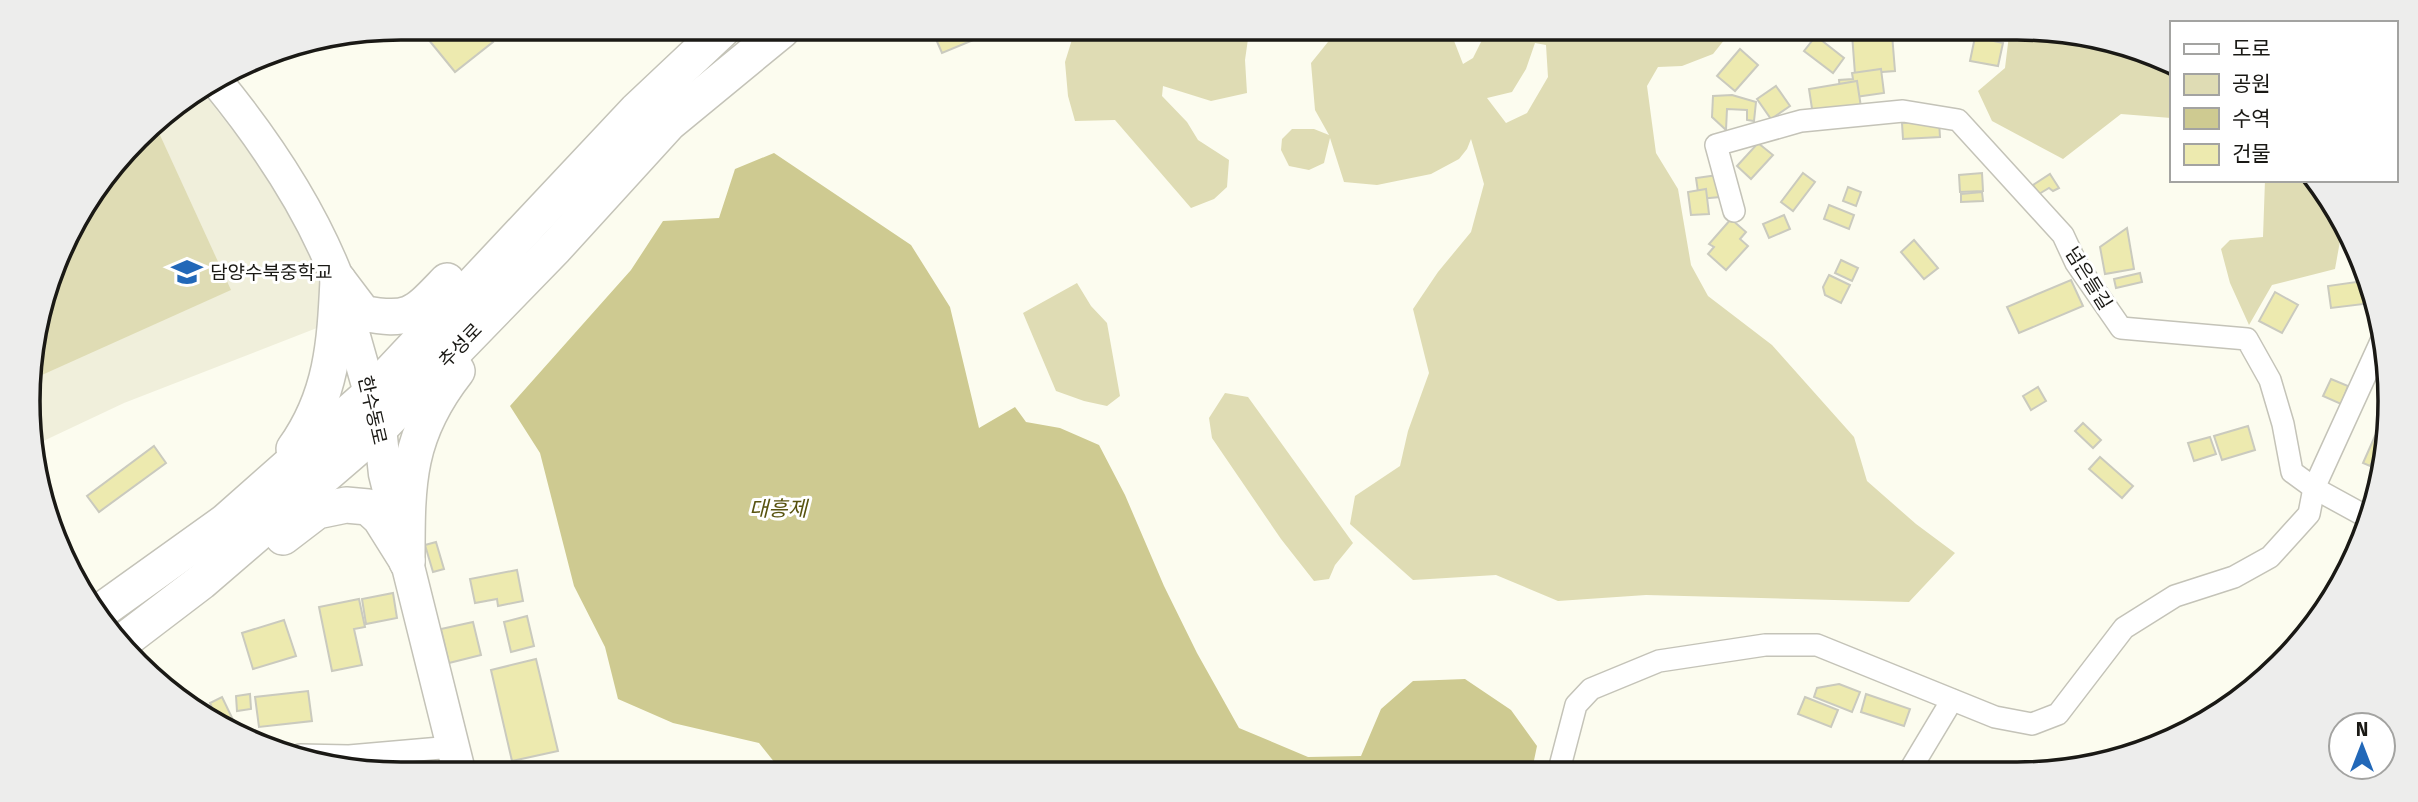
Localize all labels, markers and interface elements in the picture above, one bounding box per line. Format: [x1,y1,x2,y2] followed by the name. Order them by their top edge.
[2170,21,2397,182] legend
[2232,36,2271,62] text: 도로
[2232,71,2271,97] text: 공원
[2232,106,2271,132] text: 수역
[2232,141,2271,167] text: 건물
[2060,243,2117,314] street label: 넘은들길
[170,255,204,289] school or university icon: 담양수북중학교
[210,261,332,284] place label: 담양수북중학교
[434,318,487,372] street label: 추성로
[353,373,392,447] street label: 한수동로
[749,496,810,522] water label: 대흥제
[2327,711,2397,781] north arrow
[2356,718,2368,741] text: N

